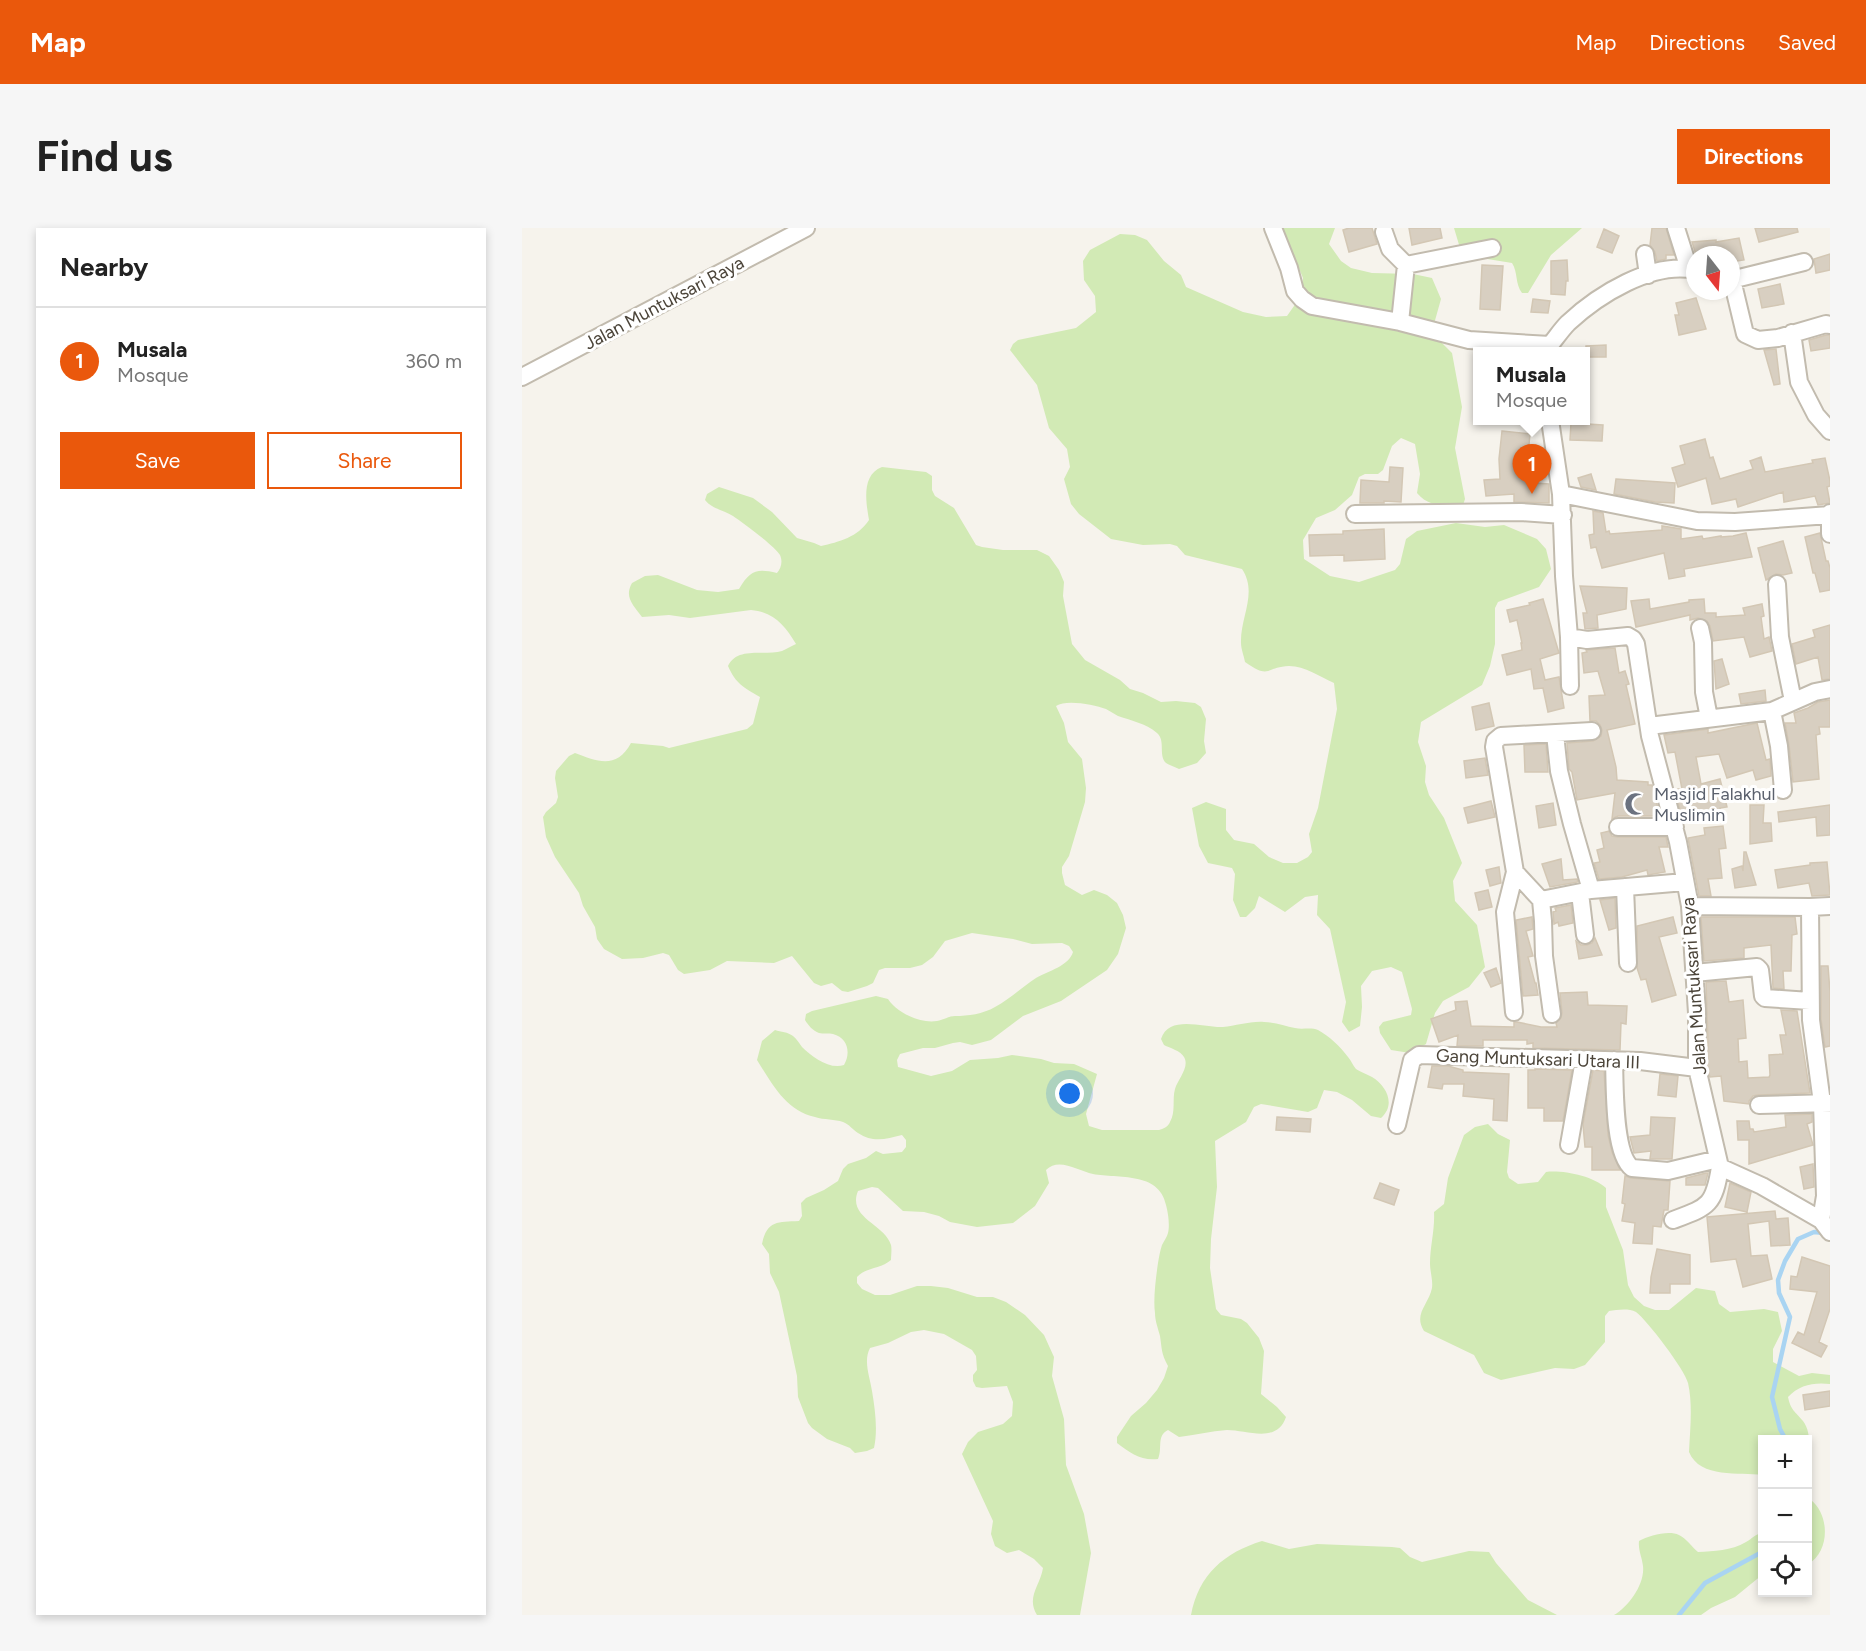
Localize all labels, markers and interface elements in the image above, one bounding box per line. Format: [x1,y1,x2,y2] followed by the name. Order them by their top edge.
[30,25,86,59] text: Map
[1575,30,1616,55] text: Map
[1649,30,1745,55] text: Directions
[1778,30,1836,55] text: Saved
[1677,129,1830,184] button: Directions
[36,131,173,182] text: Find us
[1686,246,1740,300] north arrow
[60,251,148,283] text: Nearby
[580,252,748,354] street label: Jalan Muntuksari Raya
[117,336,187,363] text: Musala
[1473,347,1590,425] popup
[75,349,84,373] text: 1
[405,349,462,373] text: 360 m
[1496,361,1566,388] text: Musala
[117,363,188,387] text: Mosque
[1496,388,1567,412] text: Mosque
[60,432,255,489] button: Save
[267,432,462,489] button: Share
[1512,444,1552,494] pin: 1
[1654,783,1776,826] place label: Masjid Falakhul Muslimin
[1623,791,1649,817] mosque icon: Masjid Falakhul Muslimin
[1677,896,1711,1076] street label: Jalan Muntuksari Raya
[1436,1044,1640,1074] street label: Gang Muntuksari Utara III
[1055,1079,1084,1108] your location
[1758,1435,1812,1597] map controls
[1758,1435,1812,1489] button: +
[1758,1489,1812,1543] button: −
[1758,1543,1812,1597] button: locate

